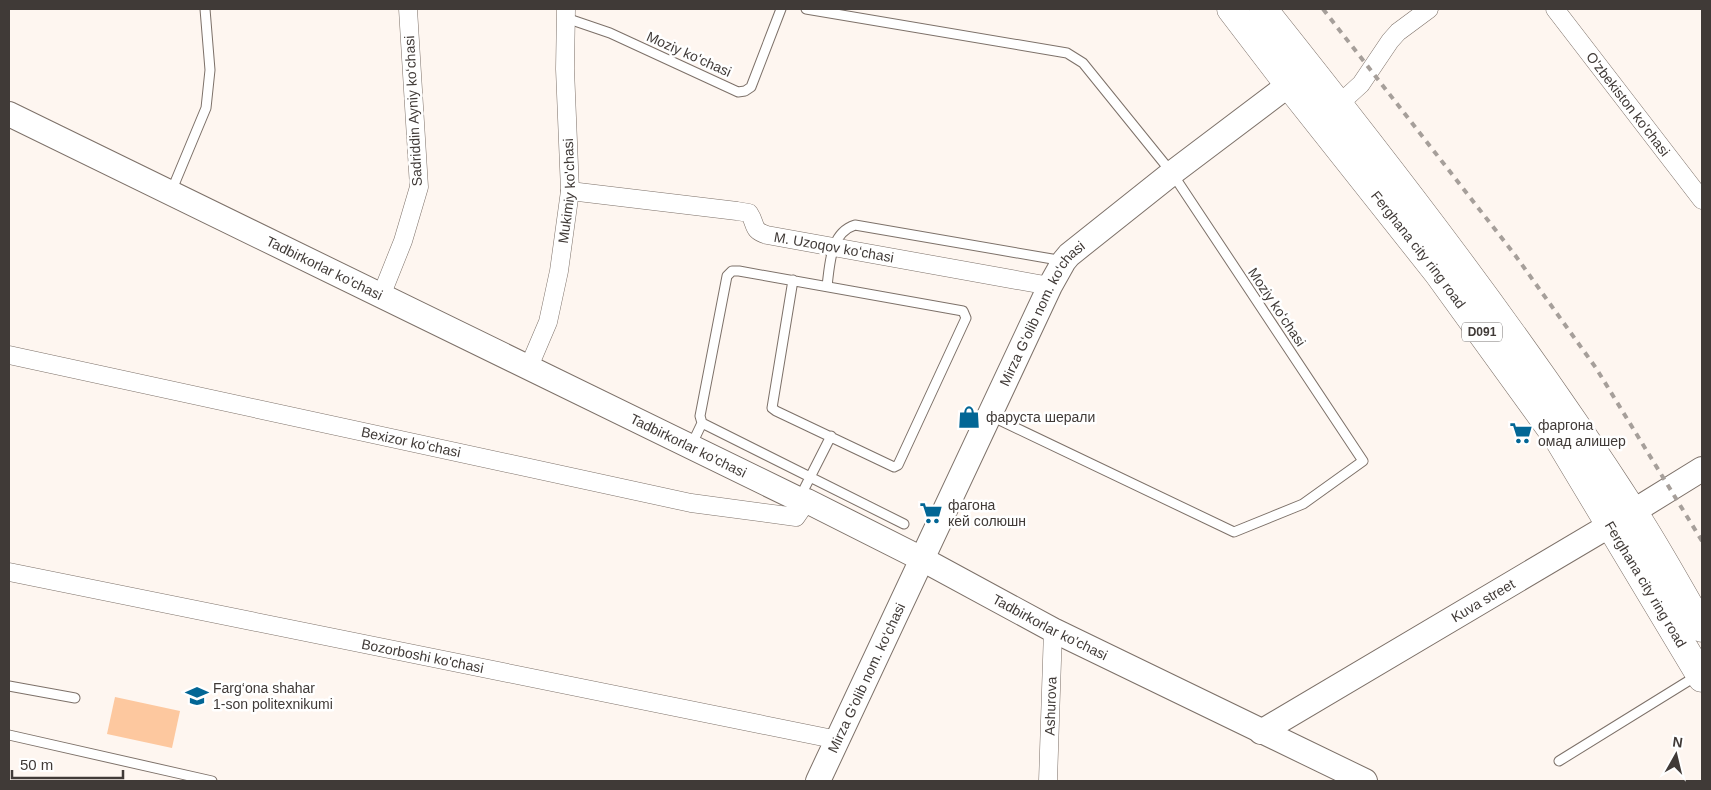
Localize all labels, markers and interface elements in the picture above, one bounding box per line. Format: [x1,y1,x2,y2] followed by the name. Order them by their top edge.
[644,28,734,80] street label: Moziy koʻchasi
[401,35,425,187] street label: Sadriddin Ayniy koʻchasi
[1583,49,1673,159] street label: O'zbekiston ko'chasi
[555,138,578,244] street label: Mukimiy ko'chasi
[1368,188,1469,311] street label: Ferghana city ring road
[773,229,895,265] street label: M. Uzoqov koʻchasi
[264,233,385,303] street label: Tadbirkorlar ko'chasi
[996,238,1088,389] street label: Mirza G‘olib nom. ko‘chasi
[1245,265,1309,349] street label: Moziy koʻchasi
[1462,322,1502,342] road number: D091
[956,404,982,430] shop icon: фаруста шерали
[986,409,1095,425] place label: фаруста шерали
[628,410,749,481] street label: Tadbirkorlar ko'chasi
[1538,417,1626,449] place label: фаргона омад алишер
[1508,420,1534,446] supermarket icon: фаргона омад алишер
[360,424,462,460] street label: Bexizor koʻchasi
[948,497,1026,529] place label: фагона кей солюшн
[918,500,944,526] supermarket icon: фагона кей солюшн
[1602,518,1690,650] street label: Ferghana city ring road
[1448,575,1518,625] street label: Kuva street
[990,591,1110,663] street label: Tadbirkorlar ko'chasi
[824,600,908,755] street label: Mirza G‘olib nom. ko‘chasi
[360,636,485,676] street label: Bozorboshi ko'chasi
[1042,676,1059,736] street label: Ashurova
[213,680,333,712] place label: Farg‘ona shahar 1-son politexnikumi
[184,683,210,709] school or university icon: Farg‘ona shahar 1-son politexnikumi
[1651,730,1701,780] north arrow
[1672,733,1684,751] text: N
[12,748,124,780] scale bar
[20,756,53,773] text: 50 m

